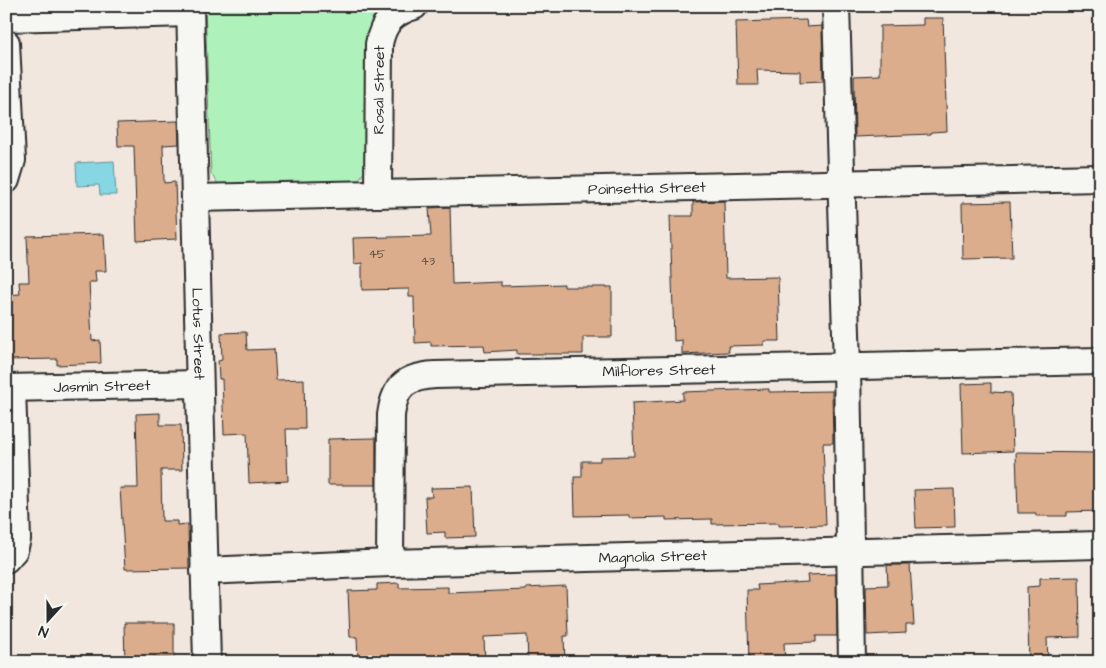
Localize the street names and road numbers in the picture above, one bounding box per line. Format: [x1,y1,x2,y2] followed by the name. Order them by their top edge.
[368,45,389,135] street label: Rosal Street
[588,176,706,200] street label: Poinsettia Street
[187,287,210,380] street label: Lotus Street
[602,359,716,382] street label: Milflores Street
[53,375,151,398] street label: Jasmin Street
[598,544,707,569] street label: Magnolia Street

